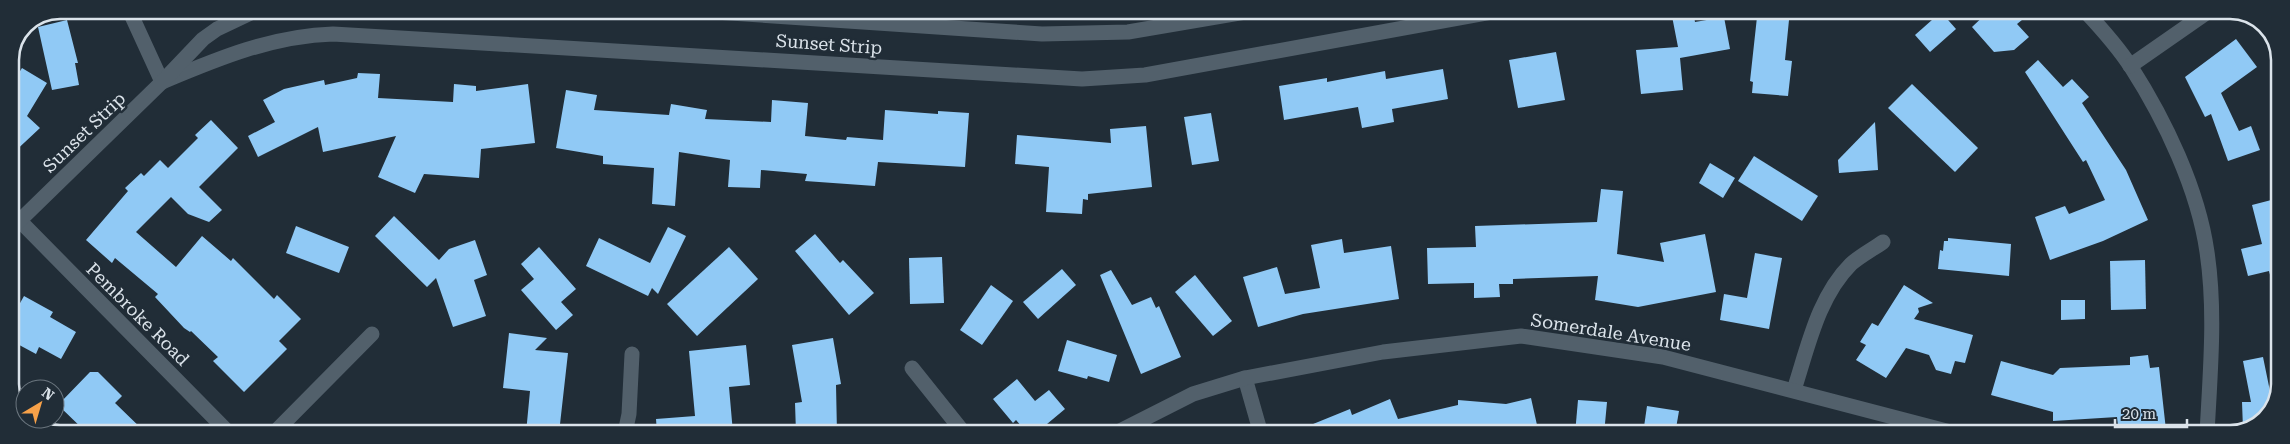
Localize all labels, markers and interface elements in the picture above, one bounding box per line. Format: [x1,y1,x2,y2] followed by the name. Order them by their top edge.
[775,30,883,58] street label: Sunset Strip
[38,87,130,177] street label: Sunset Strip
[82,258,194,370] street label: Pembroke Road
[1529,309,1693,355] street label: Somerdale Avenue
[15,379,65,429] north arrow
[39,384,57,404] text: N
[2115,396,2188,428] scale bar
[2122,405,2157,423] text: 20 m

